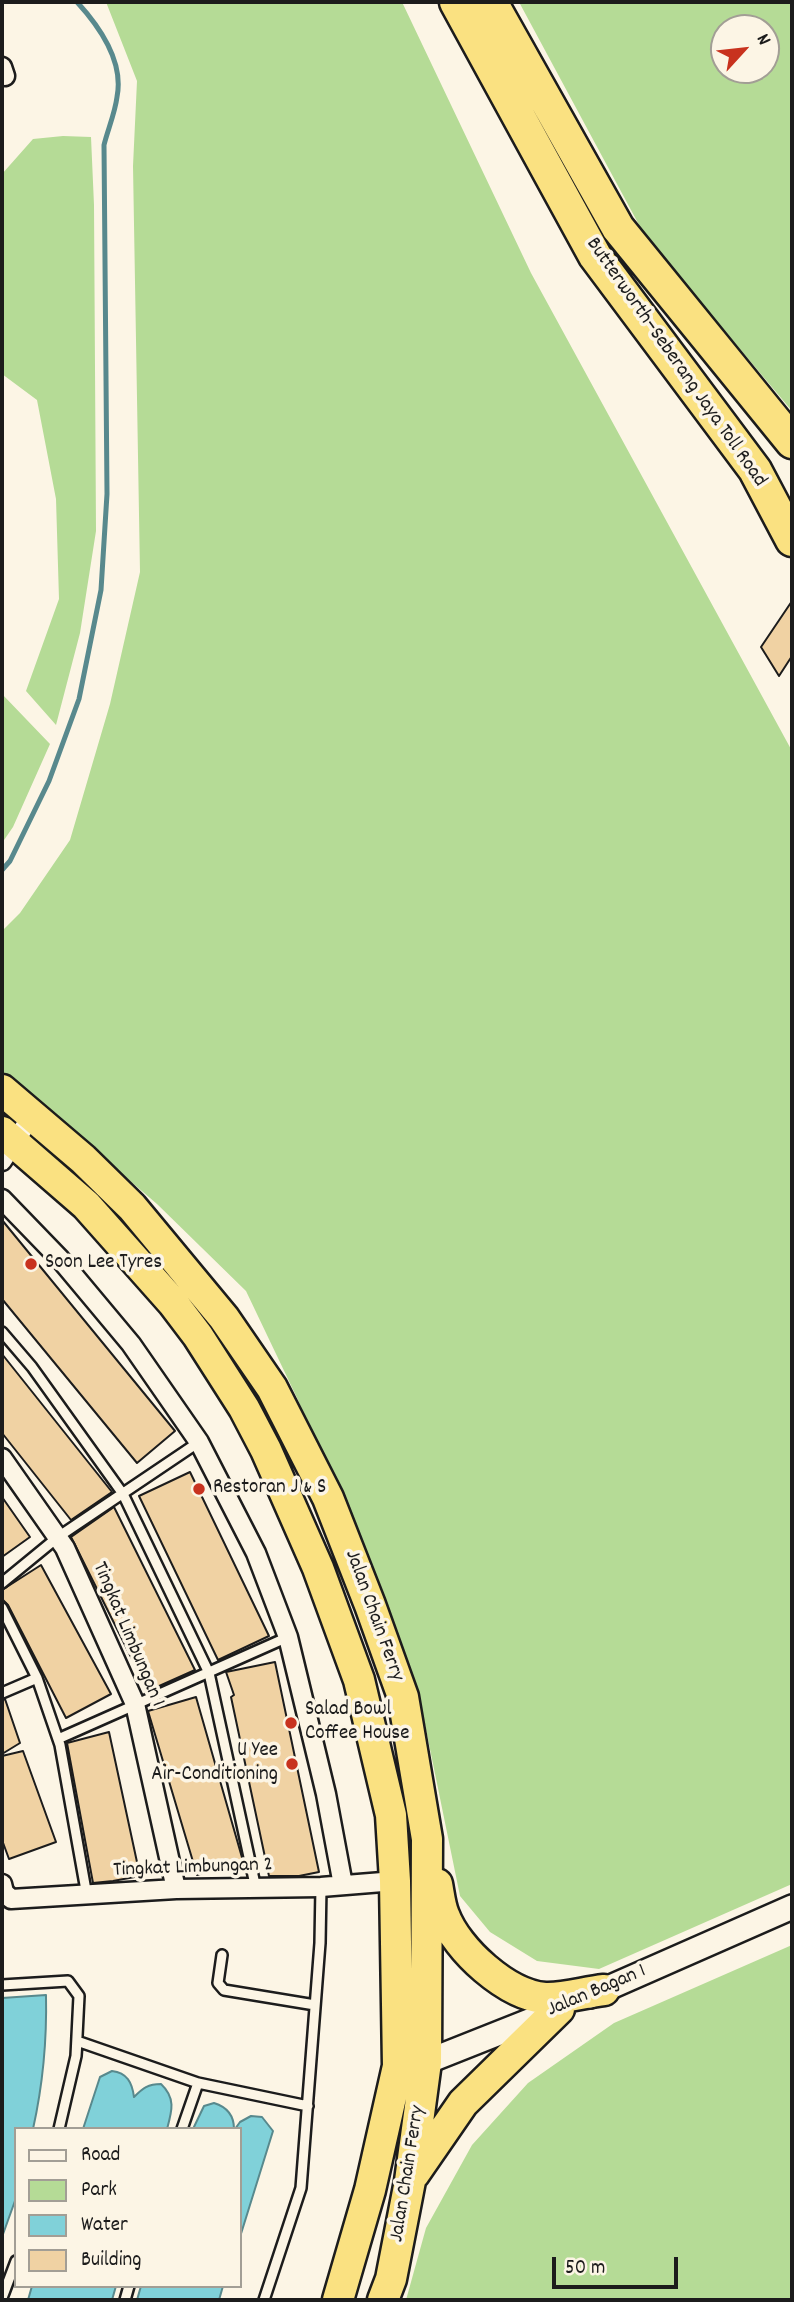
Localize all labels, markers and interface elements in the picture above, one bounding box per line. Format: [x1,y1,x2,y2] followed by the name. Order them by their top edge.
[710,14,780,84] north arrow
[748,30,777,50] text: N
[579,233,771,493] street label: Butterworth–Seberang Jaya Toll Road
[45,1251,162,1277] place label: Soon Lee Tyres
[23,1256,39,1272] marker: Soon Lee Tyres
[213,1476,326,1502] place label: Restoran J & S
[191,1481,207,1497] marker: Restoran J & S
[338,1547,408,1685] street label: Jalan Chain Ferry
[85,1559,169,1711] street label: Tingkat Limbungan 1
[305,1698,409,1748] place label: Salad Bowl Coffee House
[283,1715,299,1731] marker: Salad Bowl Coffee House
[151,1739,278,1789] place label: U Yee Air-Conditioning
[284,1756,300,1772] marker: U Yee Air-Conditioning
[113,1854,273,1884] street label: Tingkat Limbungan 2
[544,1960,650,2024] street label: Jalan Bagan 1
[386,2104,432,2244] street label: Jalan Chain Ferry
[14,2127,242,2288] legend
[81,2141,120,2171] text: Road
[81,2176,117,2206] text: Park
[81,2211,128,2241] text: Water
[556,2242,682,2286] scale bar
[81,2246,141,2276] text: Building
[565,2254,605,2284] text: 50 m

